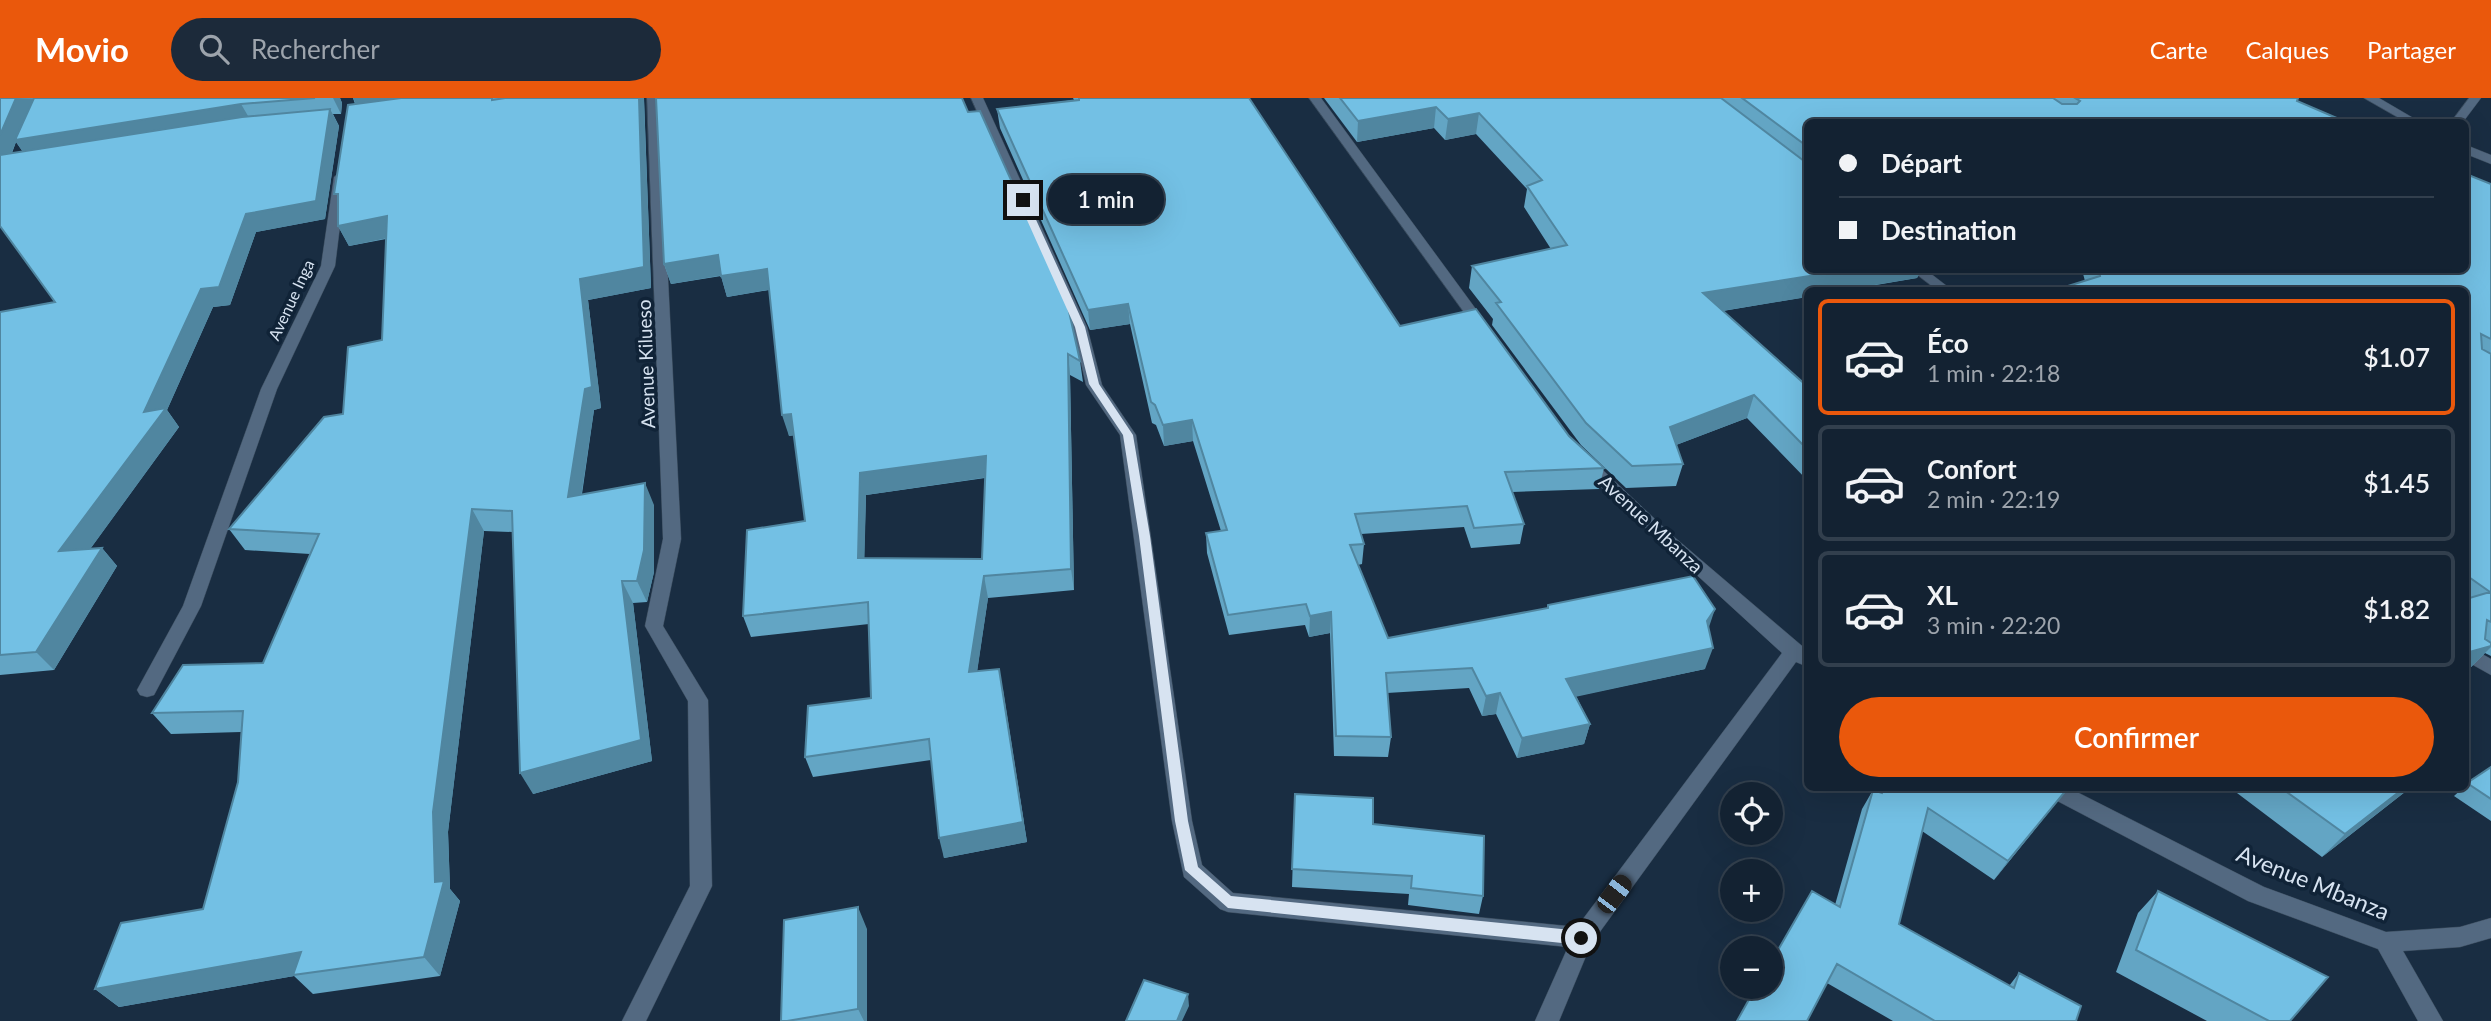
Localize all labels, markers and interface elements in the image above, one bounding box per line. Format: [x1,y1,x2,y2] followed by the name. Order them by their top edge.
[171,18,661,81] search box
[35,29,129,69] text: Movio
[195,30,233,68] icon: search
[251,33,380,65] text: Rechercher
[2150,35,2208,64] text: Carte
[2246,35,2329,64] text: Calques
[2367,35,2456,64] text: Partager
[1881,147,1962,179] text: Départ
[1048,176,1163,224] callout: 1 min
[1007,184,1039,216] route end
[1078,185,1134,213] text: 1 min
[1881,214,2017,246] text: Destination
[264,257,317,343] street label: Avenue Inga
[632,299,659,429] street label: Avenue Kilueso
[1843,326,1906,389] icon: car
[1927,327,1969,359] text: Éco
[2364,341,2430,373] text: $1.07
[1927,359,2060,387] text: 1 min · 22:18
[1843,452,1906,515] icon: car
[1927,453,2017,485] text: Confort
[2364,467,2430,499] text: $1.45
[1595,470,1708,578] street label: Avenue Mbanza
[1927,485,2060,513] text: 2 min · 22:19
[1843,578,1906,641] icon: car
[1927,579,1958,611] text: XL
[2364,593,2430,625] text: $1.82
[1927,611,2060,639] text: 3 min · 22:20
[1839,697,2434,777] button: Confirmer
[1720,782,1783,999] map controls
[1720,782,1783,845] button: locate
[2233,839,2394,925] street label: Avenue Mbanza
[1720,859,1783,922] button: +
[1593,871,1636,917] car
[1565,922,1597,954] route start
[1720,936,1783,999] button: −

